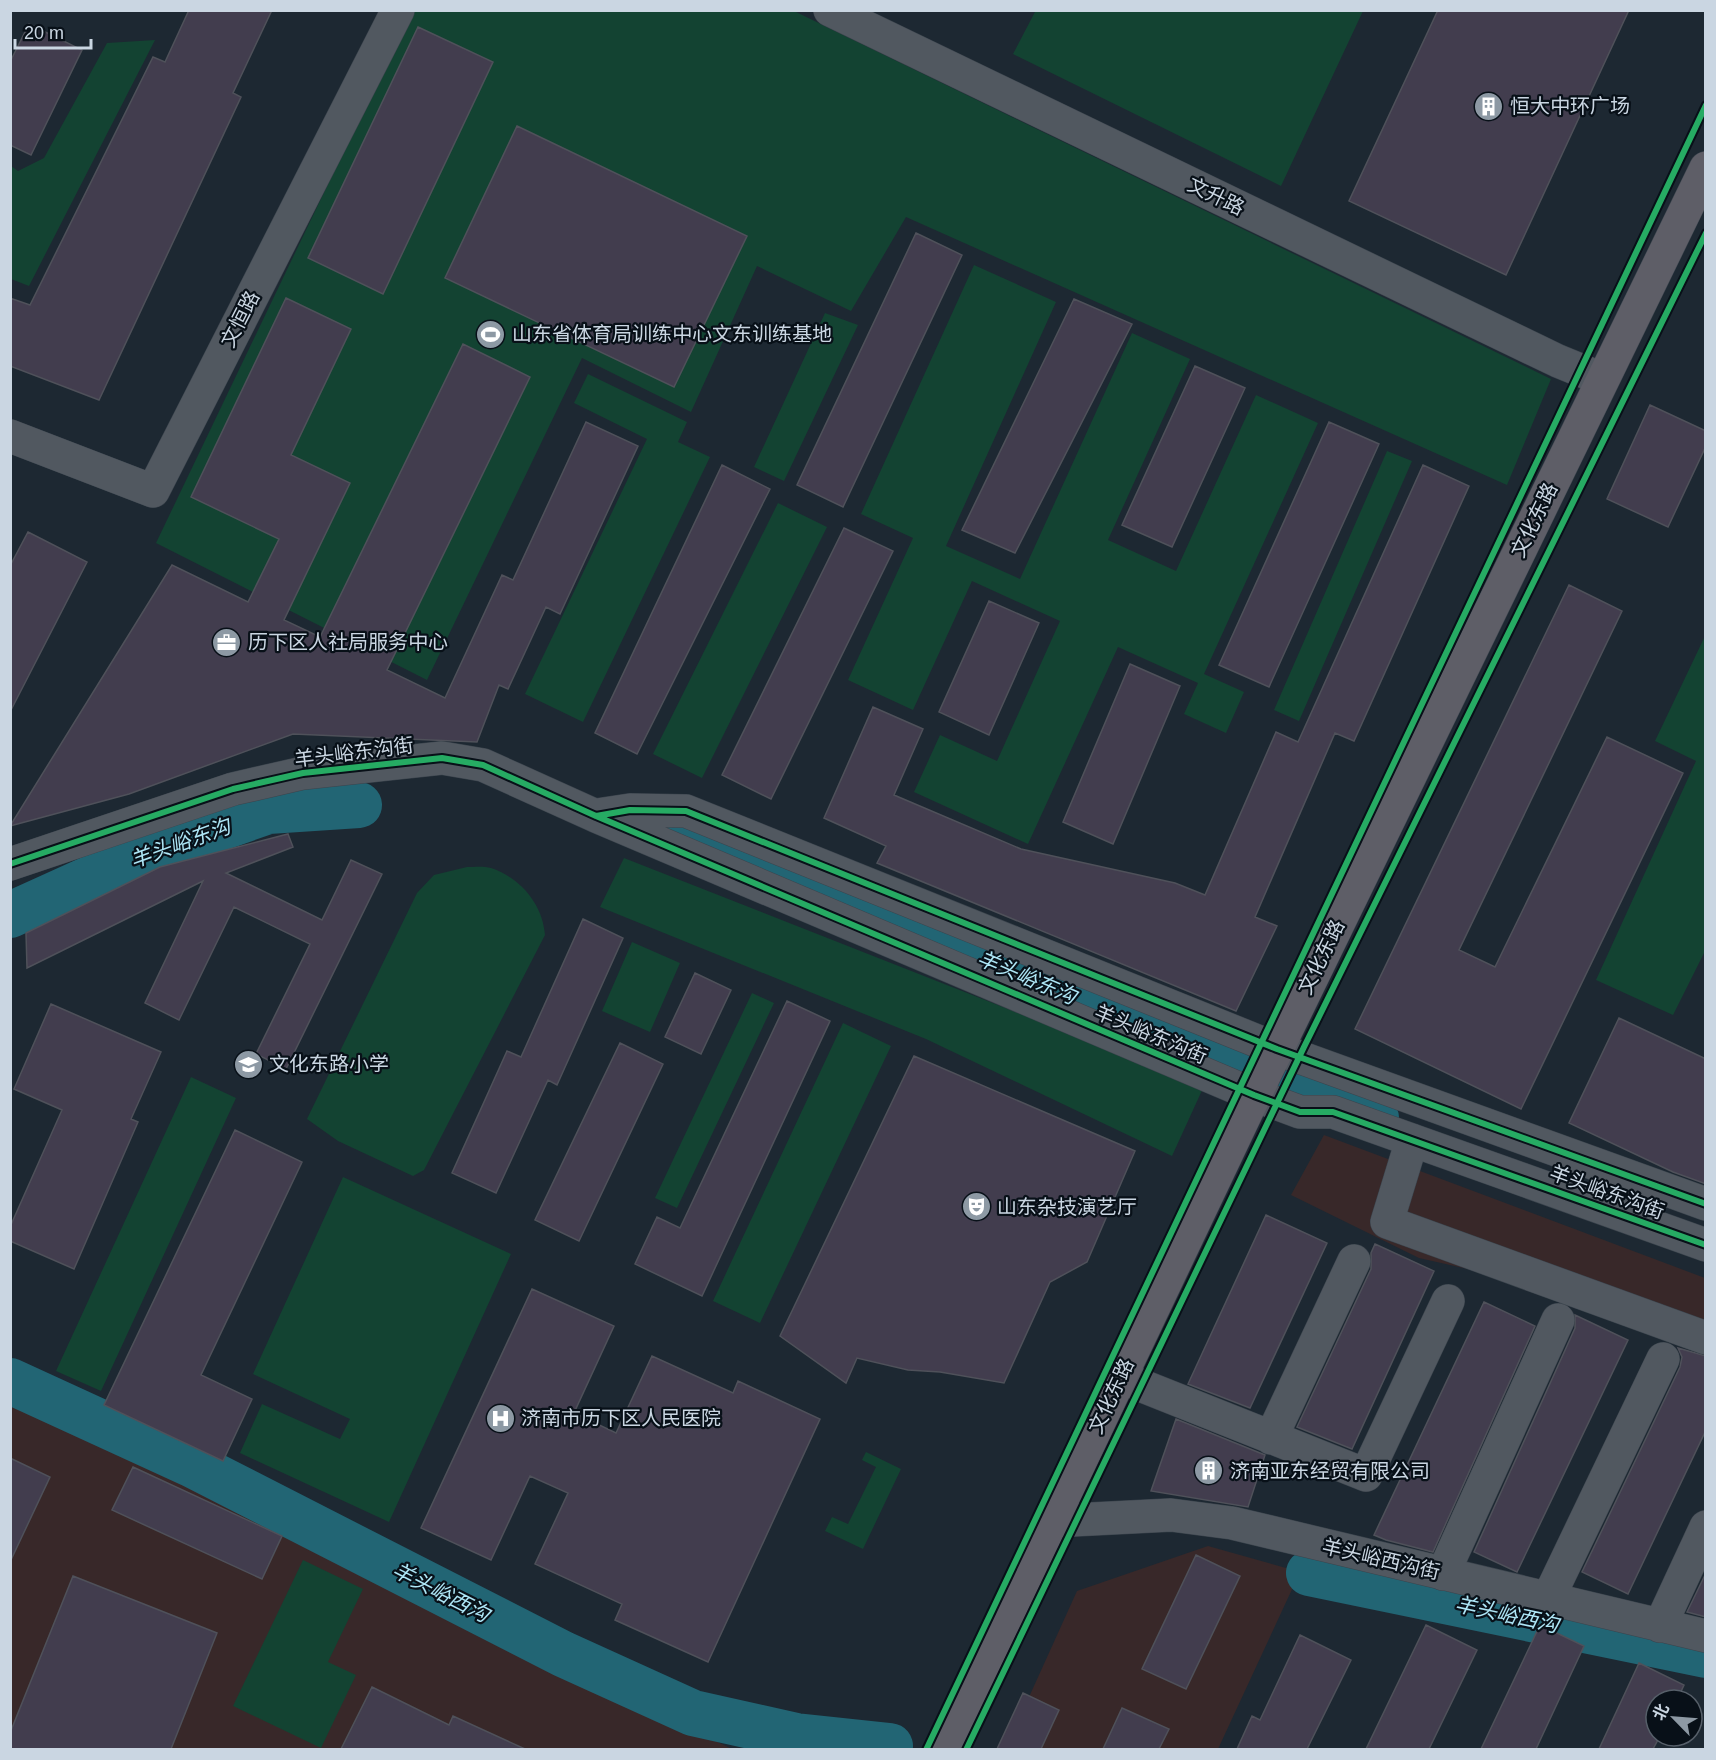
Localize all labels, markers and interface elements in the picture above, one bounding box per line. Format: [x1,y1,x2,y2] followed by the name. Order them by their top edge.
[15,12,92,50] scale bar
[24,23,64,43] text: 20 m
[1473,90,1505,122] building icon: 恒大中环广场
[1510,95,1630,117] place label: 恒大中环广场
[1184,173,1248,219] street label: 文升路
[217,287,263,351] street label: 文恒路
[475,318,507,350] sports icon: 山东省体育局训练中心文东训练基地
[512,323,832,345] place label: 山东省体育局训练中心文东训练基地
[1507,479,1561,561] street label: 文化东路
[211,626,243,658] office icon: 历下区人社局服务中心
[248,631,448,653] place label: 历下区人社局服务中心
[293,734,415,770] street label: 羊头峪东沟街
[127,814,235,872] water label: 羊头峪东沟
[1294,916,1348,998] street label: 文化东路
[974,946,1082,1009] water label: 羊头峪东沟
[1091,1000,1211,1068] street label: 羊头峪东沟街
[232,1048,264,1080] school or university icon: 文化东路小学
[269,1053,389,1075] place label: 文化东路小学
[1547,1161,1667,1223] street label: 羊头峪东沟街
[960,1191,992,1223] theatre icon: 山东杂技演艺厅
[997,1196,1137,1218] place label: 山东杂技演艺厅
[1084,1355,1138,1437] street label: 文化东路
[484,1402,516,1434] hospital icon: 济南市历下区人民医院
[521,1407,721,1429] place label: 济南市历下区人民医院
[1193,1455,1225,1487] building icon: 济南亚东经贸有限公司
[1230,1460,1430,1482] place label: 济南亚东经贸有限公司
[1320,1535,1442,1583] street label: 羊头峪西沟街
[389,1558,495,1627] water label: 羊头峪西沟
[1453,1592,1563,1637] water label: 羊头峪西沟
[1644,1688,1704,1748] north arrow
[1650,1701,1672,1723] text: 北

